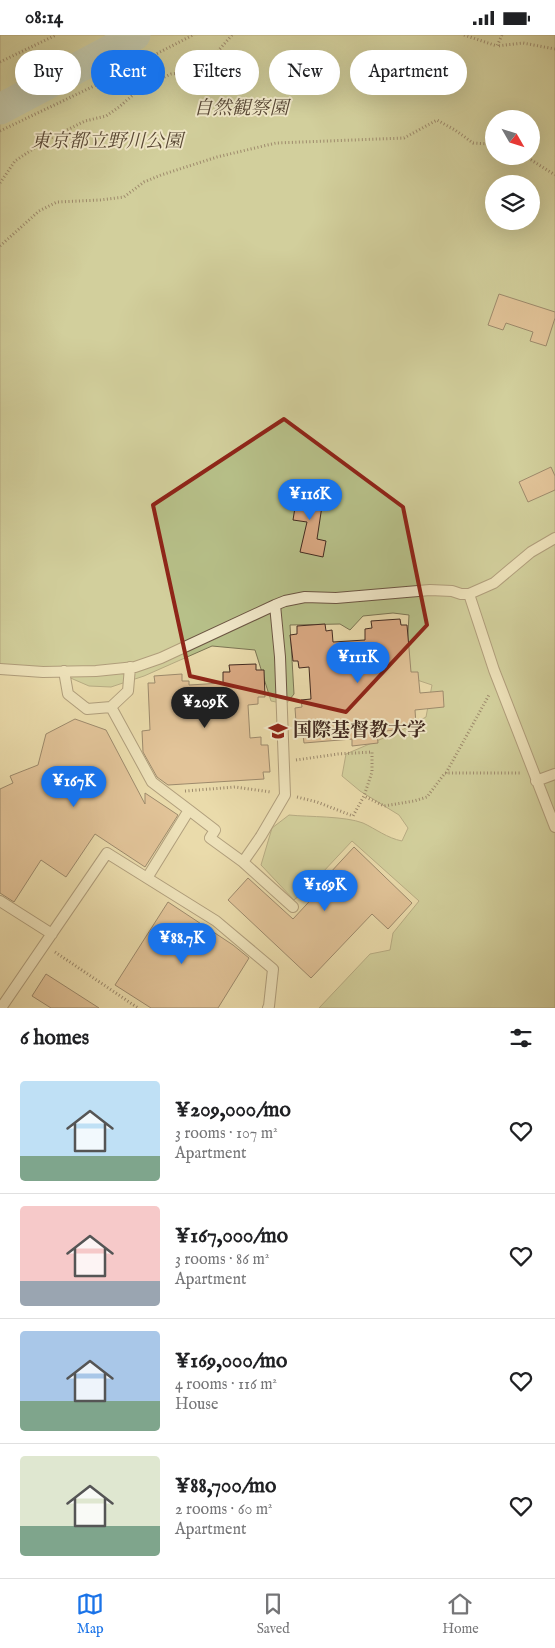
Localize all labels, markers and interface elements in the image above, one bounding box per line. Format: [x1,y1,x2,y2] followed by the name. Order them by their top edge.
[25,6,63,30] text: 08:14
[15,50,81,95] chip: Buy
[91,50,165,95] chip: Rent
[175,50,259,95] chip: Filters
[269,50,340,95] chip: New
[350,50,467,95] chip: Apartment
[193,97,291,121] park label: 自然観察園
[485,110,540,165] north arrow
[485,110,540,230] map controls
[31,130,186,154] park label: 東京都立野川公園
[485,175,540,230] button: layers
[275,479,345,521] pin: ¥116K
[289,485,331,505] text: ¥116K
[323,641,393,684] pin: ¥111K
[337,648,379,668] text: ¥111K
[170,687,240,729] pin: ¥209K
[182,693,228,713] text: ¥209K
[293,719,426,743] place label: 国際基督教大学
[267,720,289,742] school or university icon: 国際基督教大学
[39,765,109,808] pin: ¥167K
[52,772,96,792] text: ¥167K
[290,869,360,912] pin: ¥169K
[304,876,346,896] text: ¥169K
[141,923,223,965] pin: ¥88.7K
[159,929,205,949] text: ¥88.7K
[507,1024,535,1052] icon: filters
[20,1025,89,1052] text: 6 homes
[175,1097,291,1124] text: ¥209,000/mo
[60,1101,120,1161] icon: home
[507,1117,535,1145] icon: heart
[175,1124,278,1144] text: 3 rooms · 107 m²
[175,1144,246,1164] text: Apartment
[175,1223,288,1250] text: ¥167,000/mo
[60,1226,120,1286] icon: home
[507,1242,535,1270] icon: heart
[175,1250,269,1270] text: 3 rooms · 86 m²
[175,1270,246,1290] text: Apartment
[175,1348,287,1375] text: ¥169,000/mo
[60,1351,120,1411] icon: home
[507,1367,535,1395] icon: heart
[175,1375,277,1395] text: 4 rooms · 116 m²
[175,1395,218,1415] text: House
[175,1473,276,1500] text: ¥88,700/mo
[60,1476,120,1536] icon: home
[507,1492,535,1520] icon: heart
[175,1500,273,1520] text: 2 rooms · 60 m²
[175,1520,246,1540] text: Apartment
[76,1590,104,1638] tab: Map
[257,1590,290,1638] tab: Saved
[442,1590,479,1638] tab: Home

